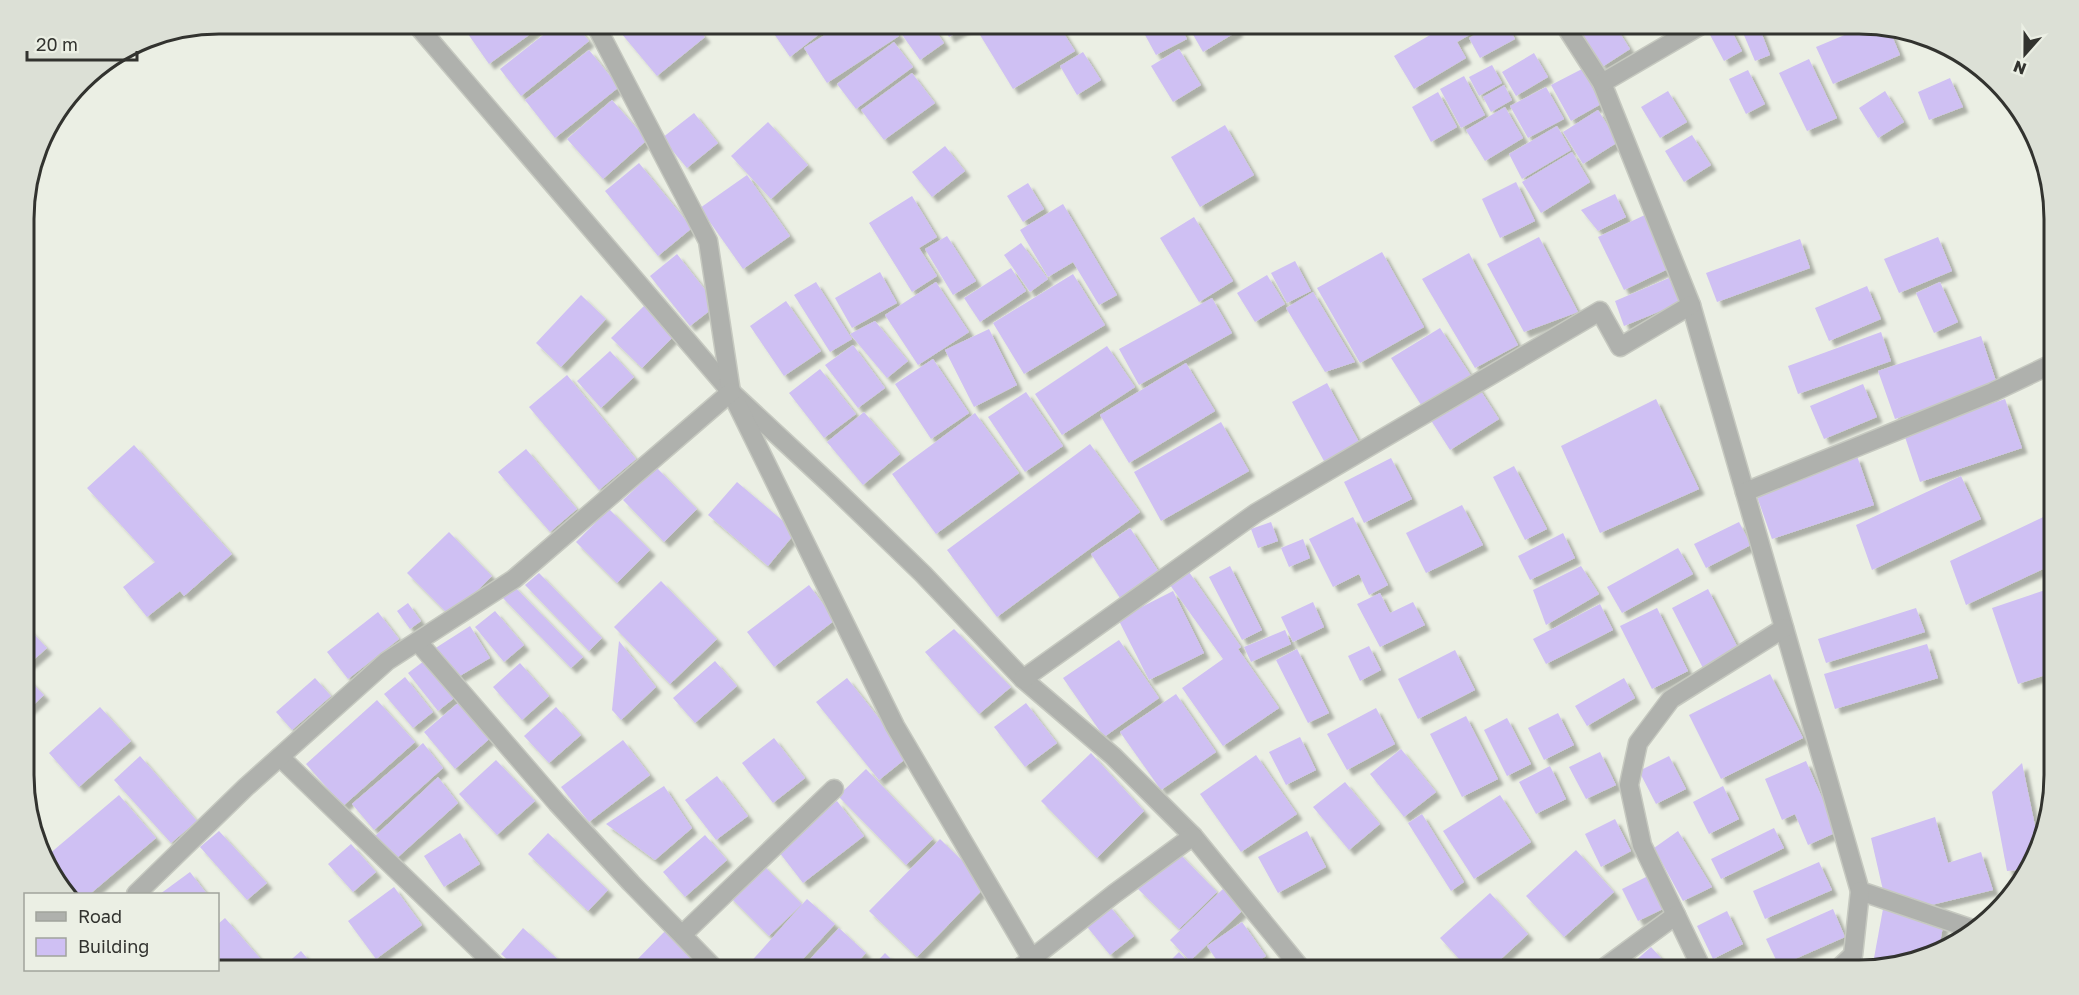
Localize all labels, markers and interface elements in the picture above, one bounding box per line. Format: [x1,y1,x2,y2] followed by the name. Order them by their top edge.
[27,24,136,62] scale bar
[1995,24,2055,84] north arrow
[36,33,78,55] text: 20 m
[2010,56,2029,80] text: N
[24,893,219,971] legend
[78,905,122,927] text: Road
[78,935,149,957] text: Building

